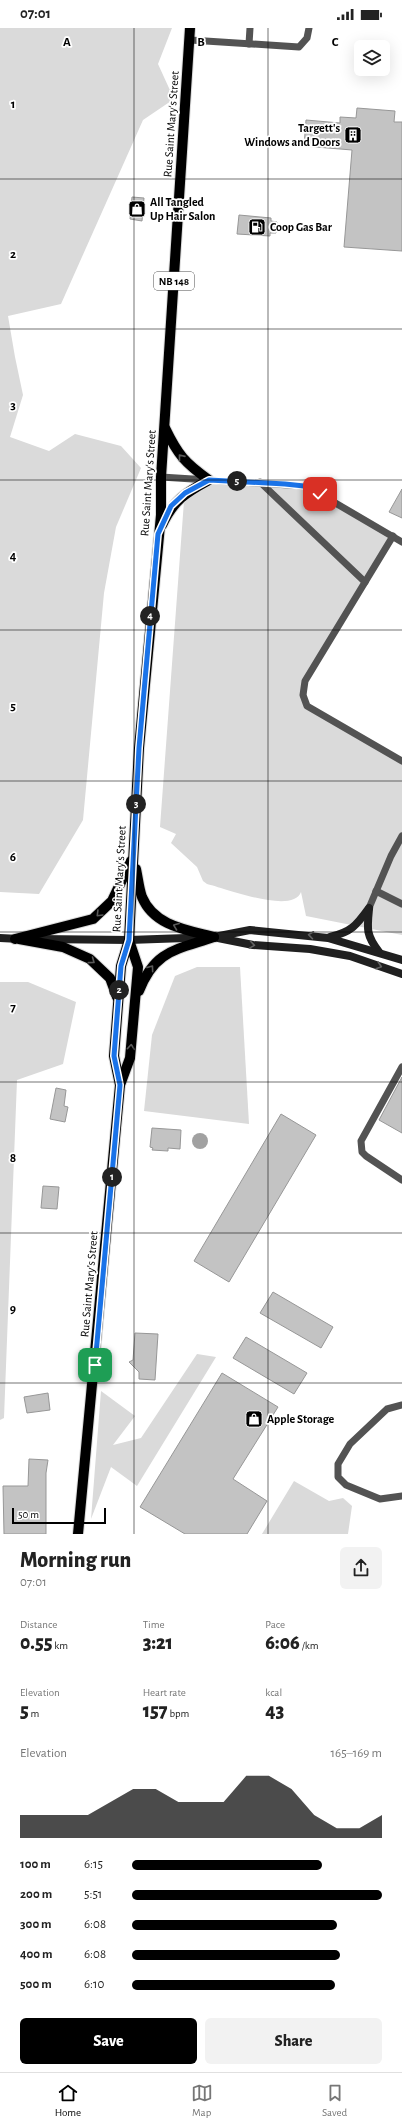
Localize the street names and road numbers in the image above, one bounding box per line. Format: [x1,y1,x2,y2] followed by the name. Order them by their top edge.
[161,70,182,178] street label: Rue Saint Mary's Street
[154,272,194,290] road number: NB 148
[138,429,159,537] street label: Rue Saint Mary's Street
[110,825,129,933] street label: Rue Saint Mary's Street
[78,1230,101,1338] street label: Rue Saint Mary's Street

